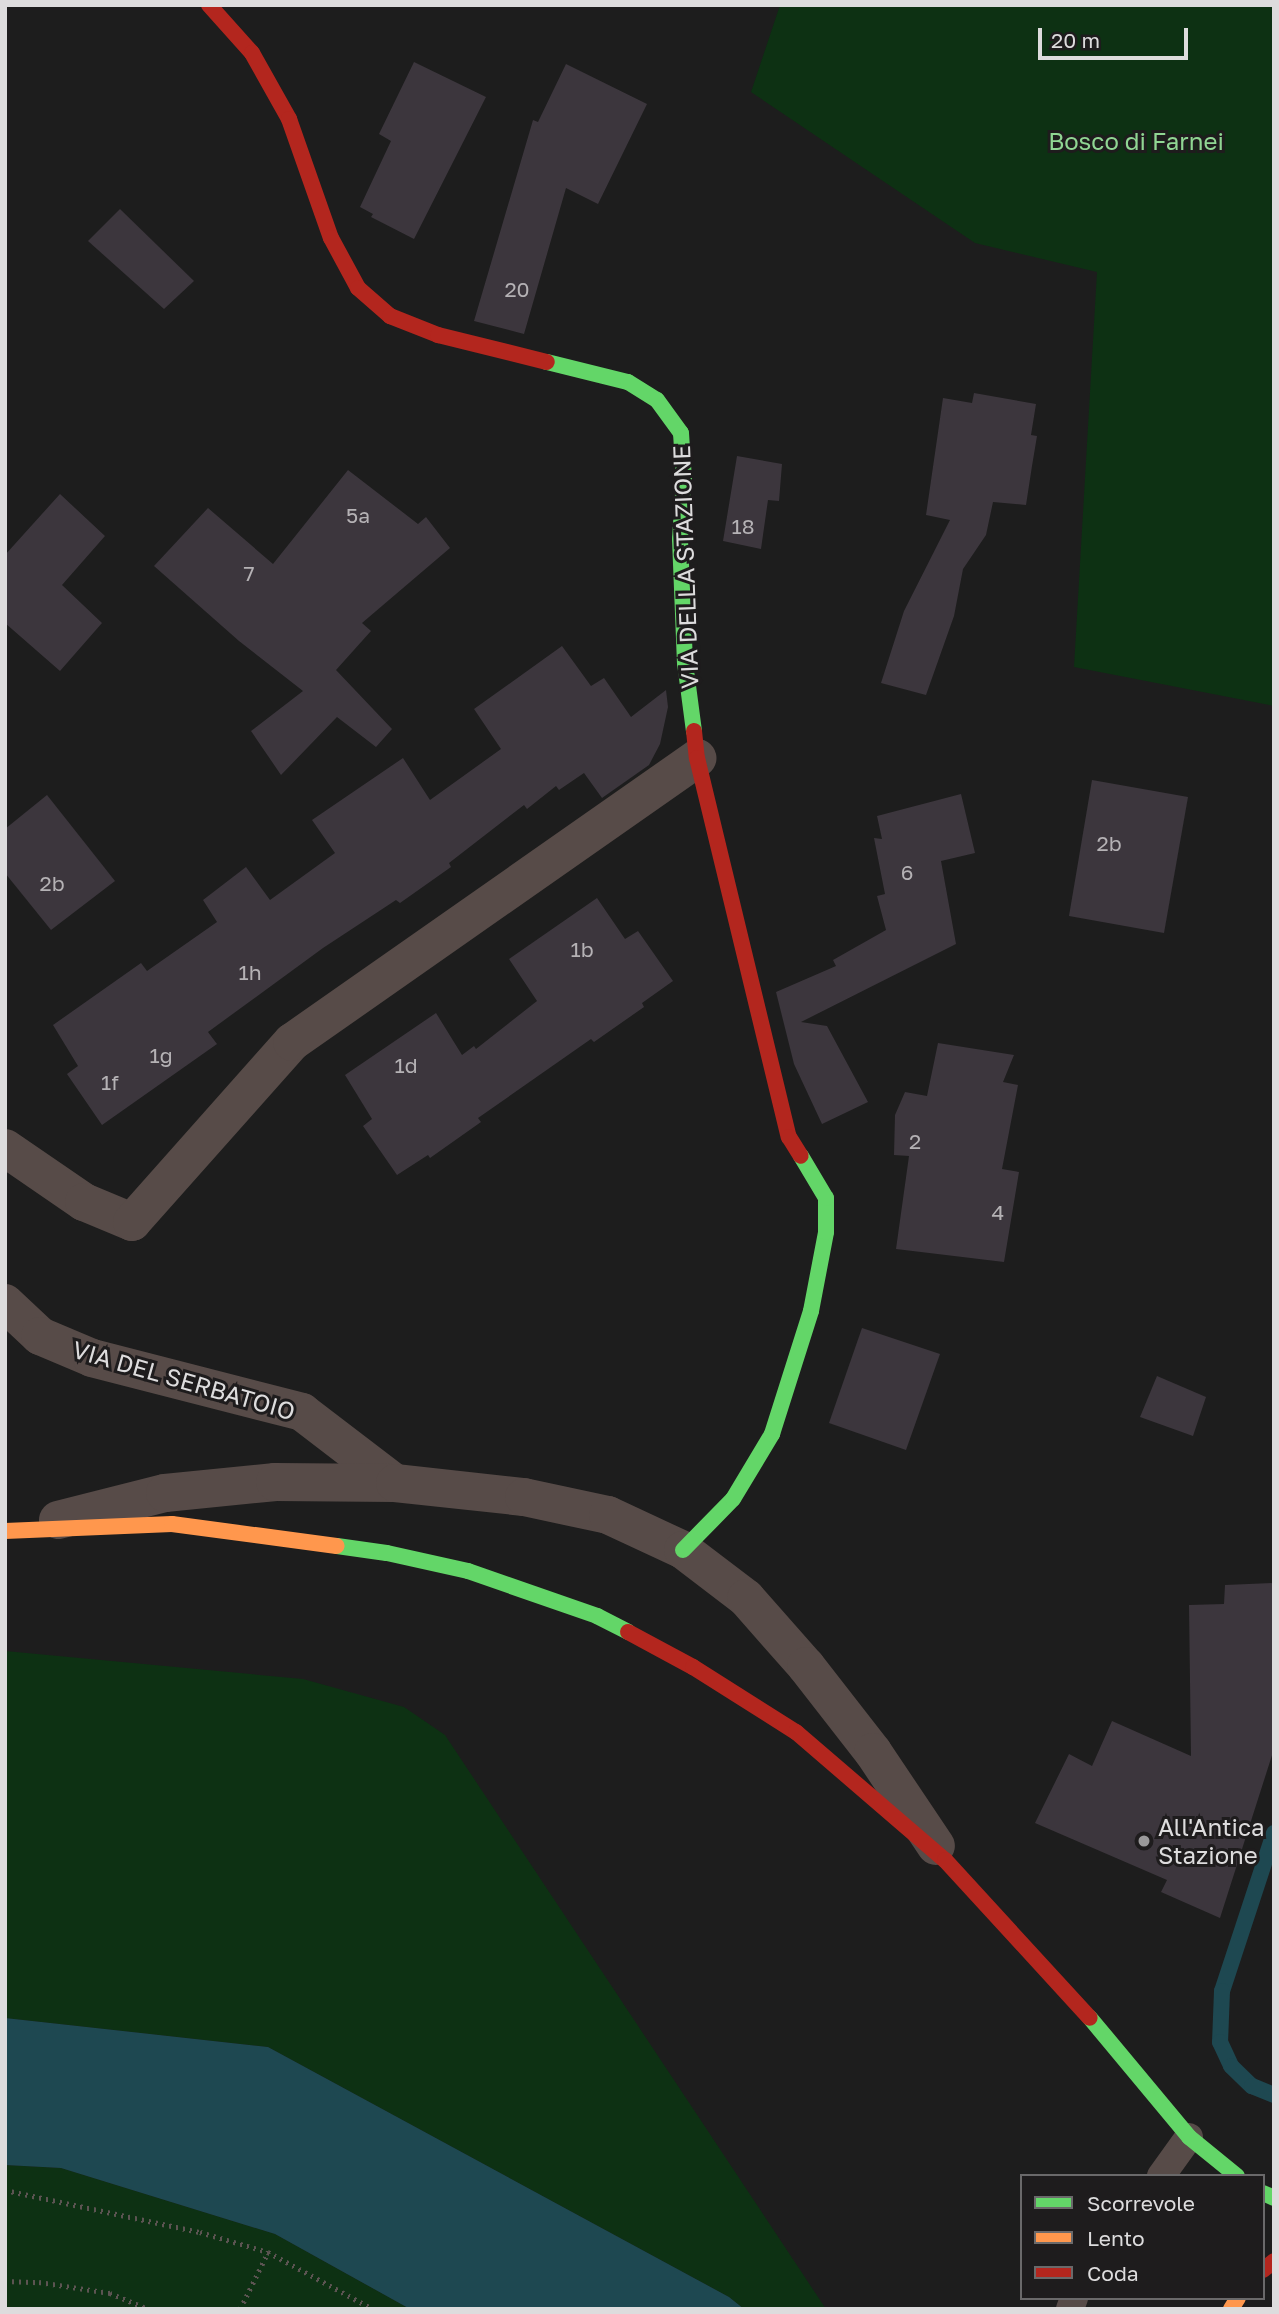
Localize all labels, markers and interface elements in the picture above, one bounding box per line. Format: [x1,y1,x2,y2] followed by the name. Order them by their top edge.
[1041,14,1192,58] scale bar
[1051,27,1100,53] text: 20 m
[1048,127,1224,155] park label: Bosco di Farnei
[504,276,530,302] house number: 20
[666,445,704,689] street label: VIA DELLA STAZIONE
[346,502,370,528] house number: 5a
[732,513,754,539] house number: 18
[243,560,255,586] house number: 7
[1096,830,1122,856] house number: 2b
[901,859,913,885] house number: 6
[39,870,65,896] house number: 2b
[570,936,594,962] house number: 1b
[238,959,262,985] house number: 1h
[149,1042,173,1068] house number: 1g
[394,1052,418,1078] house number: 1d
[101,1069,119,1095] house number: 1f
[909,1128,921,1154] house number: 2
[992,1199,1004,1225] house number: 4
[69,1334,299,1426] street label: VIA DEL SERBATOIO
[1158,1813,1265,1869] place label: All'Antica Stazione
[1136,1833,1152,1849] marker: All'Antica Stazione
[1020,2174,1265,2300] legend
[1087,2190,1195,2216] text: Scorrevole
[1087,2225,1145,2251] text: Lento
[1087,2260,1139,2286] text: Coda

